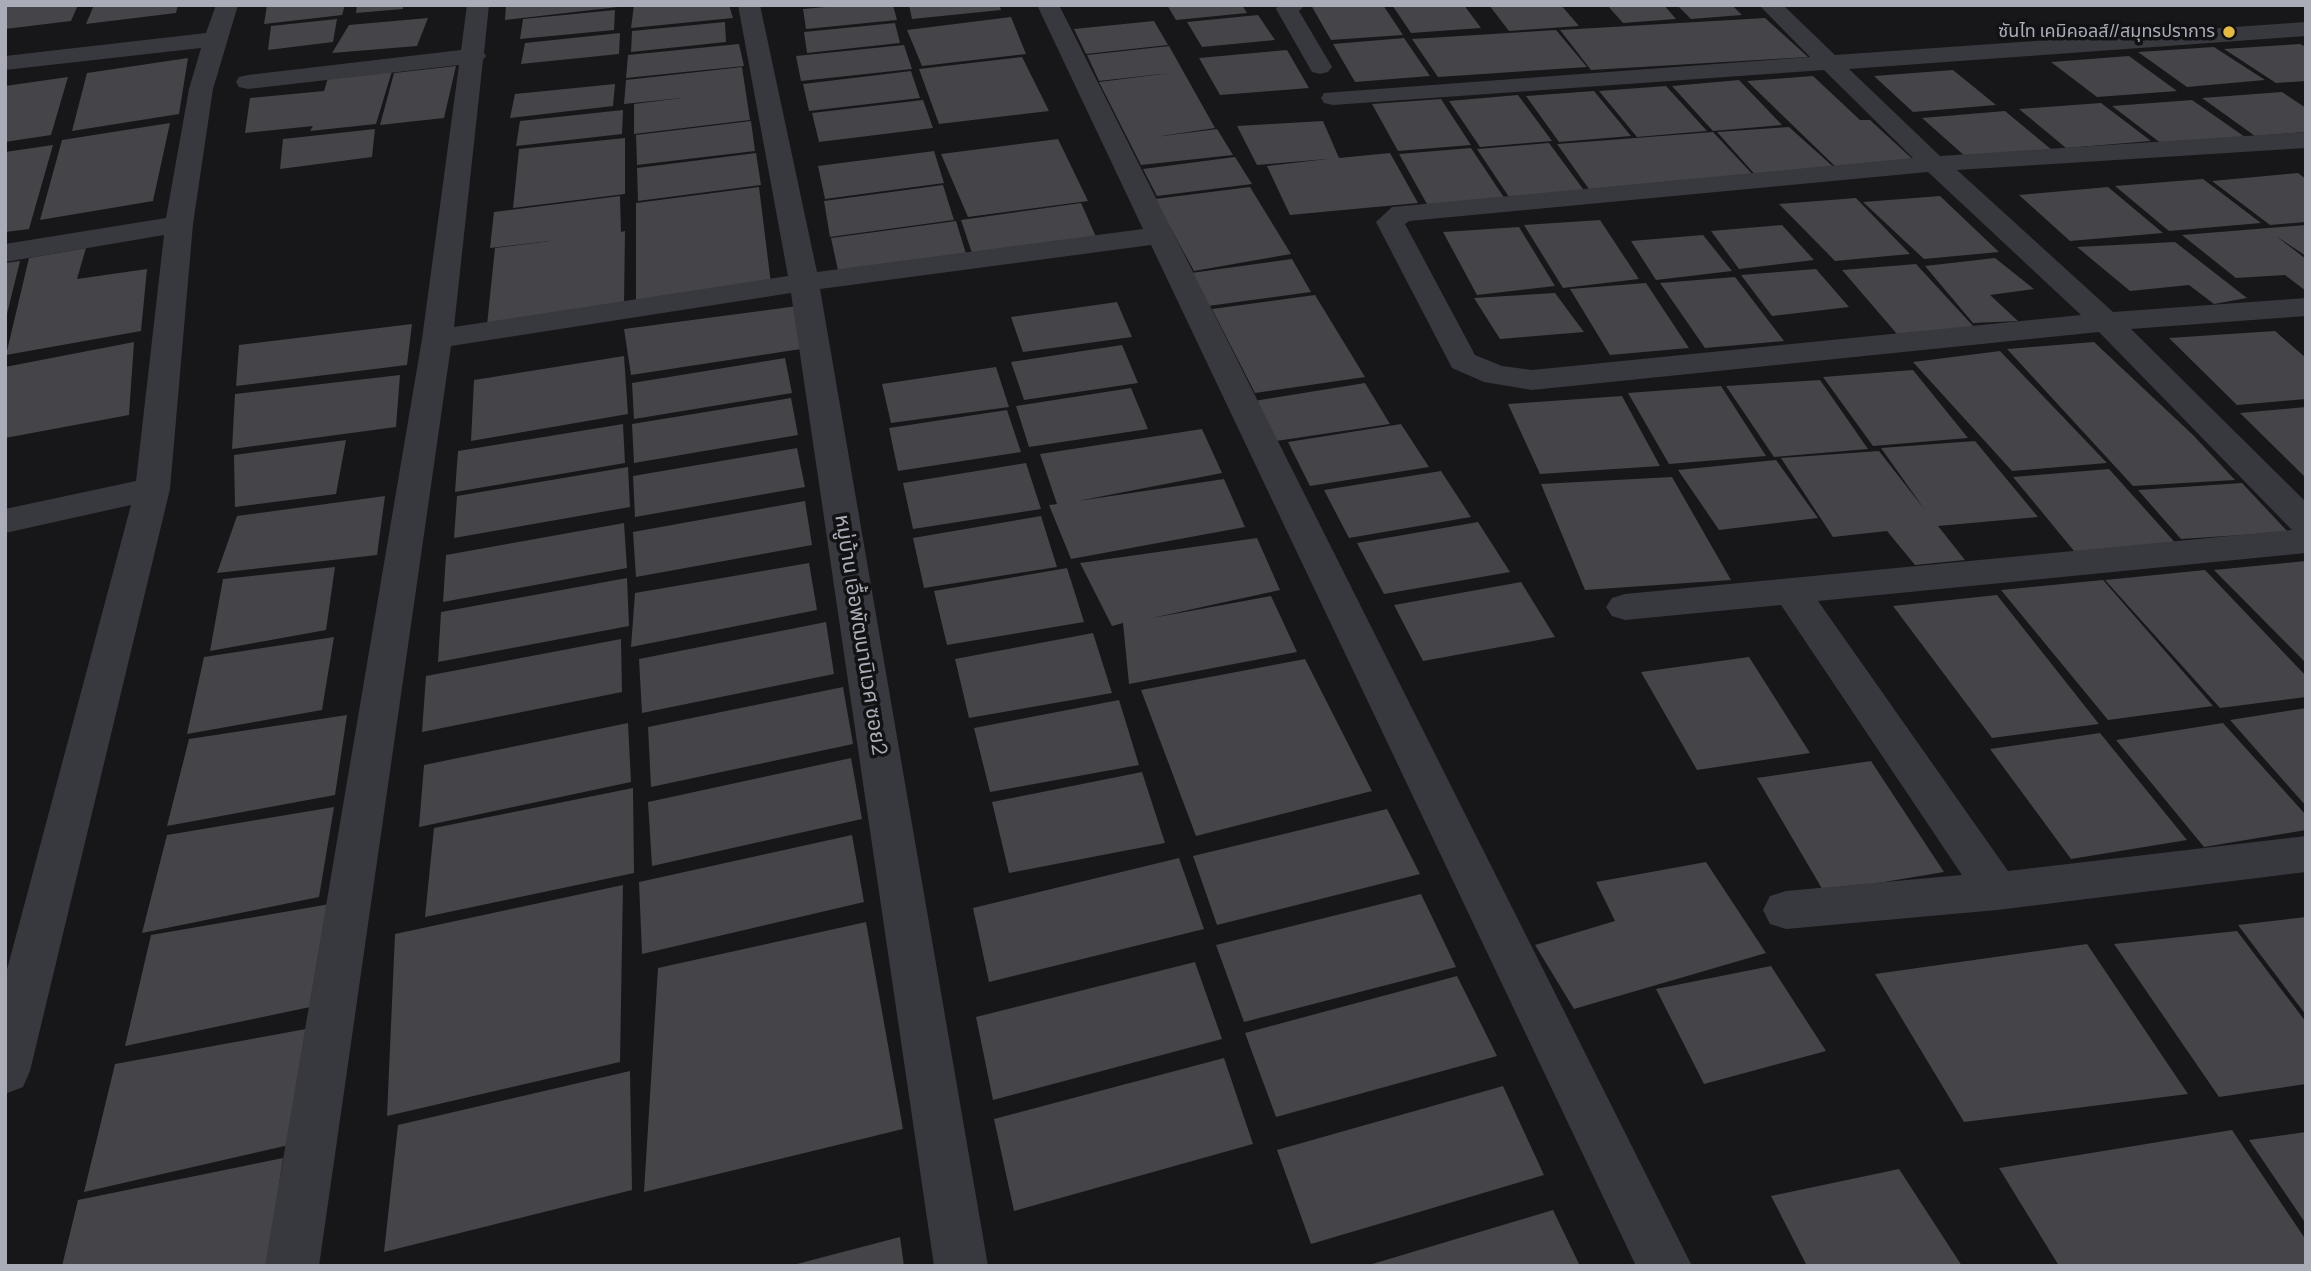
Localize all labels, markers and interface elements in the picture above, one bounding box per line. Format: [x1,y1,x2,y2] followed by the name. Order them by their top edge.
[1998,21,2215,43] place label: ซันไท เคมิคอลส์//สมุทรปราการ
[2221,24,2237,40] marker: ซันไท เคมิคอลส์//สมุทรปราการ
[829,513,891,757] street label: หมู่บ้าน เอื้อพัฒนานิเวศ ซอย2

